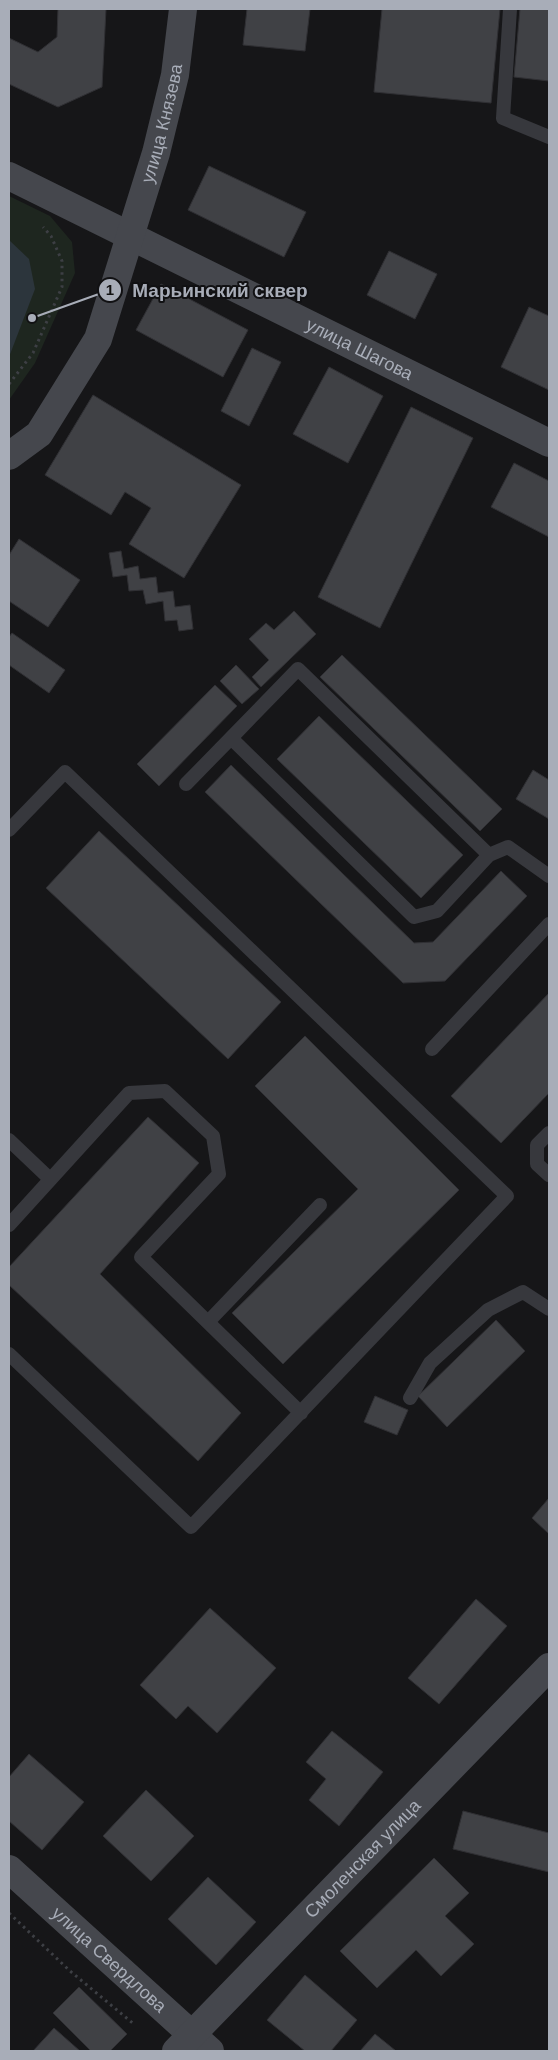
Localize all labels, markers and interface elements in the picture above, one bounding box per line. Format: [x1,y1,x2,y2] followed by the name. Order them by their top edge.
[137,62,186,186] street label: улица Князева
[98,273,318,307] callout: Марьинский сквер
[132,280,308,301] text: Марьинский сквер
[106,281,114,298] text: 1
[303,314,417,385] street label: улица Шагова
[301,1795,425,1922] street label: Смоленская улица
[48,1903,171,2017] street label: улица Свердлова

